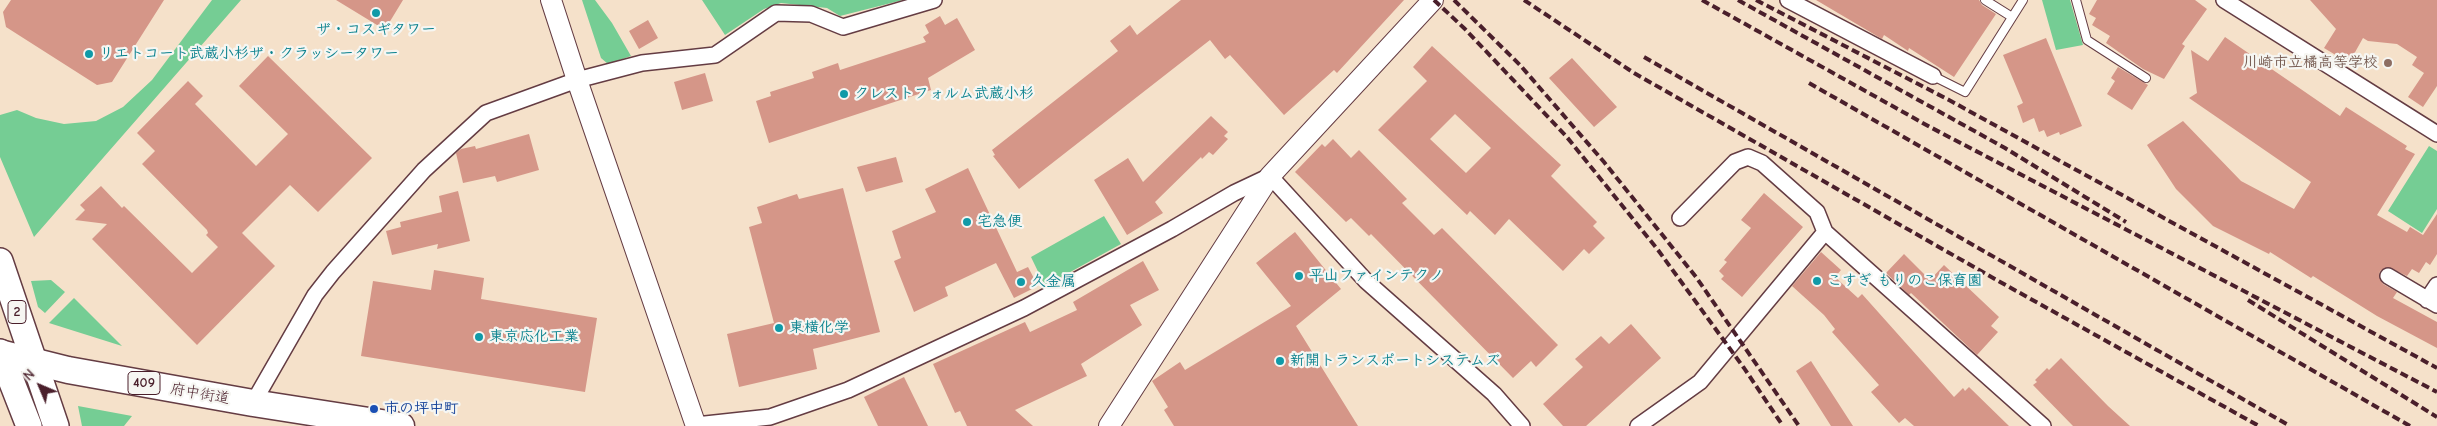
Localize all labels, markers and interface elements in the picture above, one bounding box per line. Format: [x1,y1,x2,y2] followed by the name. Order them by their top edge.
[370,7,382,19] marker: ザ・コスギタワー
[316,21,436,39] place label: ザ・コスギタワー
[99,45,399,63] place label: リエトコート武蔵小杉ザ・クラッシータワー
[83,48,95,60] marker: リエトコート武蔵小杉ザ・クラッシータワー
[2243,54,2378,72] place label: 川崎市立橘高等学校
[2382,57,2394,69] marker: 川崎市立橘高等学校
[854,85,1034,103] place label: クレストフォルム武蔵小杉
[838,88,850,100] marker: クレストフォルム武蔵小杉
[977,213,1022,231] place label: 宅急便
[961,216,973,228] marker: 宅急便
[1309,267,1444,285] place label: 平山ファインテクノ
[1293,270,1305,282] marker: 平山ファインテクノ
[1827,272,1982,290] place label: こすぎ もりのこ保育園
[1031,273,1076,291] place label: 久金属
[1811,275,1823,287] marker: こすぎ もりのこ保育園
[1015,276,1027,288] marker: 久金属
[8,300,26,324] road number: 2
[789,319,849,337] place label: 東横化学
[773,322,785,334] marker: 東横化学
[489,328,579,346] place label: 東京応化工業
[473,331,485,343] marker: 東京応化工業
[1290,352,1500,370] place label: 新開トランスポートシステムズ
[1274,355,1286,367] marker: 新開トランスポートシステムズ
[15,361,65,411] north arrow
[20,366,38,384] text: N
[128,372,160,394] road number: 409
[169,380,231,408] street label: 府中街道
[384,400,459,418] place label: 市の坪中町
[368,403,380,415] marker: 市の坪中町

